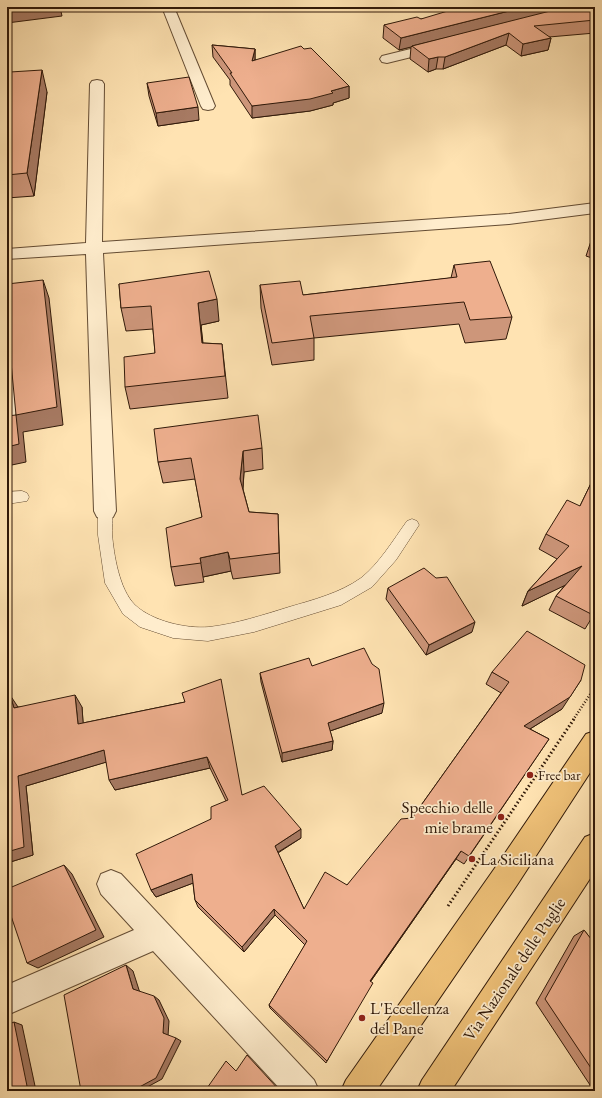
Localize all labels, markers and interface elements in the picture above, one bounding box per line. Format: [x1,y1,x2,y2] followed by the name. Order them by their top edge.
[538,766,581,784] place label: Free bar
[525,770,535,780] marker: Free bar
[402,796,493,838] place label: Specchio delle mie brame
[496,812,506,822] marker: Specchio delle mie brame
[480,848,554,870] place label: La Siciliana
[467,854,477,864] marker: La Siciliana
[458,893,570,1045] street label: Via Nazionale delle Puglie
[370,997,449,1039] place label: L'Eccellenza del Pane
[357,1013,367,1023] marker: L'Eccellenza del Pane

